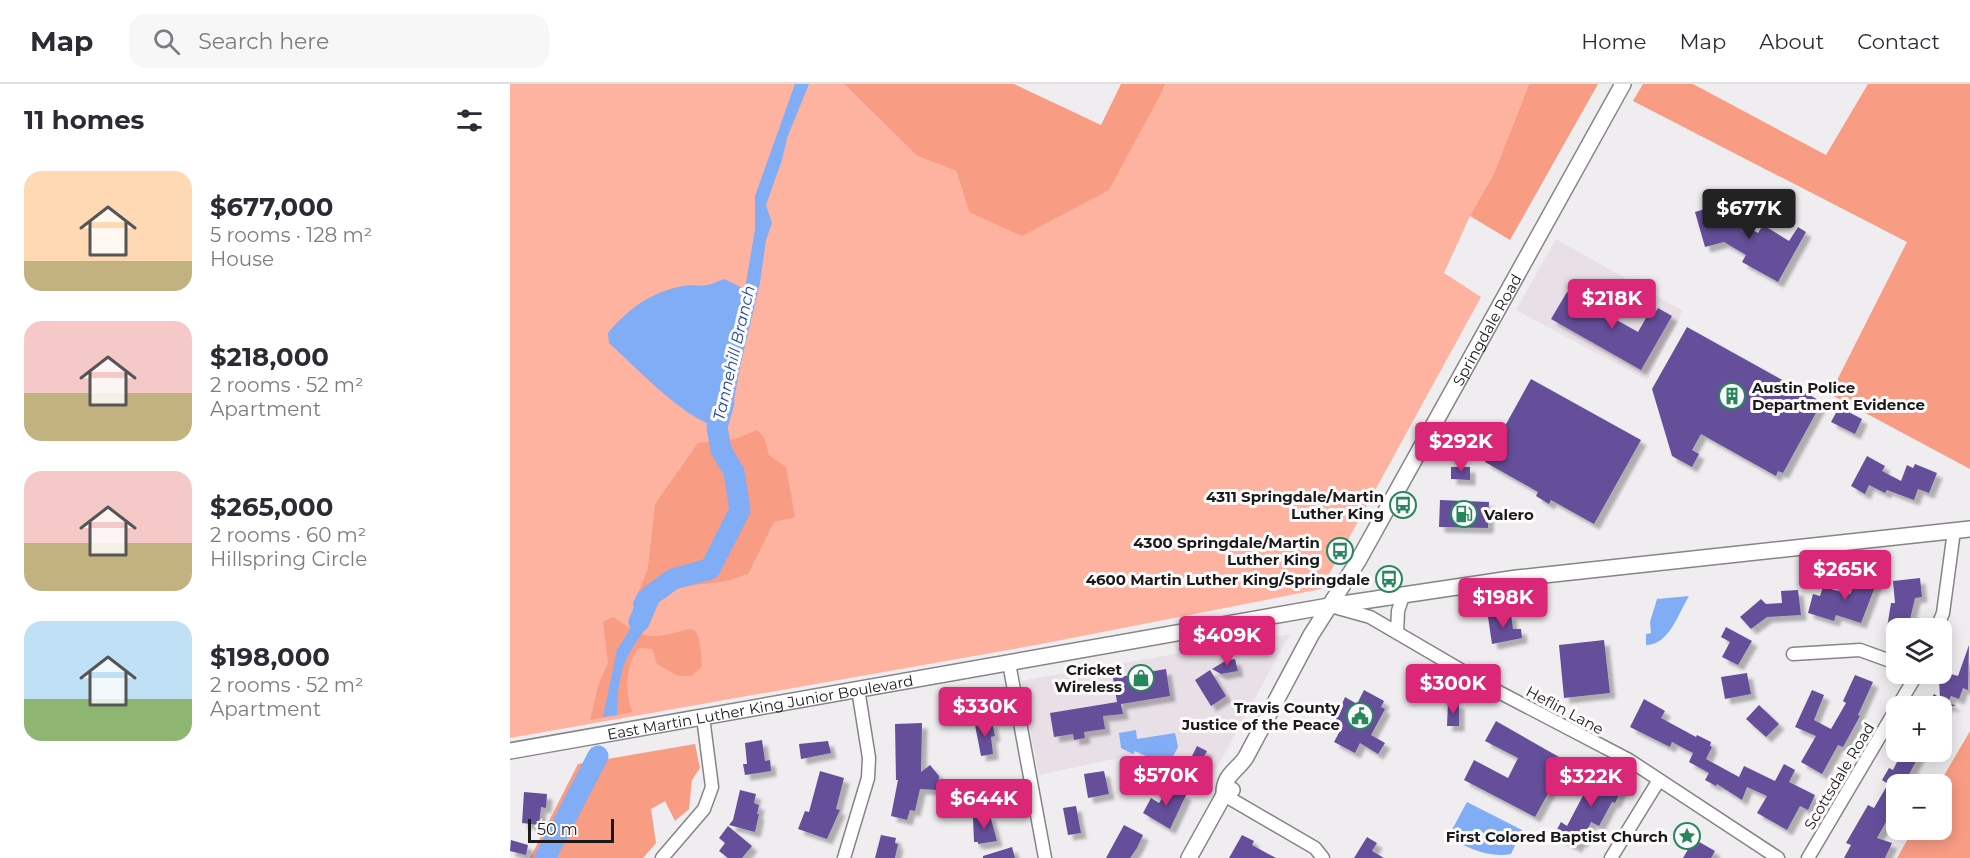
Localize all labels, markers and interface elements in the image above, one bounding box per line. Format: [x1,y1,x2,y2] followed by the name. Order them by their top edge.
[129,14,549,68] search box
[30,24,93,58] text: Map
[150,25,183,58] icon: search
[198,28,329,55] text: Search here
[1581,29,1646,54] text: Home
[1679,29,1726,54] text: Map
[1759,29,1824,54] text: About
[1857,29,1940,54] text: Contact
[24,104,144,136] text: 11 homes
[453,104,486,137] icon: filters
[1707,189,1791,240] pin: $677K
[210,191,333,223] text: $677,000
[72,195,144,267] icon: home
[1716,196,1782,220] text: $677K
[210,223,372,247] text: 5 rooms · 128 m²
[210,247,274,271] text: House
[1448,270,1525,389] street label: Springdale Road
[1570,279,1654,330] pin: $218K
[709,284,759,422] water label: Tannehill Branch
[1582,286,1642,310] text: $218K
[210,341,329,373] text: $218,000
[72,345,144,417] icon: home
[210,373,364,397] text: 2 rooms · 52 m²
[1751,378,1925,414] place label: Austin Police Department Evidence
[1717,381,1747,411] building icon: Austin Police Department Evidence
[210,397,321,421] text: Apartment
[1419,422,1503,473] pin: $292K
[1429,429,1493,453] text: $292K
[1206,487,1384,523] place label: 4311 Springdale/Martin Luther King
[1388,490,1418,520] bus stop icon: 4311 Springdale/Martin Luther King
[210,491,333,523] text: $265,000
[72,495,144,567] icon: home
[1449,499,1479,529] fuel station icon: Valero
[1483,505,1534,524] place label: Valero
[210,523,366,547] text: 2 rooms · 60 m²
[1133,533,1320,569] place label: 4300 Springdale/Martin Luther King
[1325,536,1355,566] bus stop icon: 4300 Springdale/Martin Luther King
[210,547,367,571] text: Hillspring Circle
[1803,550,1887,601] pin: $265K
[1813,557,1877,581] text: $265K
[1374,564,1404,594] bus stop icon: 4600 Martin Luther King/Springdale
[1086,570,1370,589] place label: 4600 Martin Luther King/Springdale
[1461,578,1545,629] pin: $198K
[1472,585,1534,609] text: $198K
[1185,616,1269,667] pin: $409K
[1886,618,1952,840] map controls
[1886,618,1952,684] button: layers
[1193,623,1261,647] text: $409K
[210,641,330,673] text: $198,000
[72,645,144,717] icon: home
[1054,660,1122,696] place label: Cricket Wireless
[1126,663,1156,693] shop icon: Cricket Wireless
[1411,664,1495,715] pin: $300K
[606,670,915,743] street label: East Martin Luther King Junior Boulevard
[1420,671,1486,695] text: $300K
[210,673,364,697] text: 2 rooms · 52 m²
[1523,682,1607,738] street label: Heflin Lane
[943,687,1027,738] pin: $330K
[953,694,1017,718] text: $330K
[1886,696,1952,762] button: +
[210,697,321,721] text: Apartment
[1181,698,1341,734] place label: Travis County Justice of the Peace
[1345,701,1375,731] public building icon: Travis County Justice of the Peace
[1800,719,1878,833] street label: Scottsdale Road
[1124,756,1208,807] pin: $570K
[1549,757,1633,808] pin: $322K
[1134,763,1198,787] text: $570K
[1560,764,1622,788] text: $322K
[1886,774,1952,840] button: −
[942,779,1026,830] pin: $644K
[950,786,1018,810] text: $644K
[528,816,614,844] scale bar
[537,820,578,839] text: 50 m
[1672,821,1702,851] place icon: First Colored Baptist Church
[1446,827,1668,846] place label: First Colored Baptist Church

